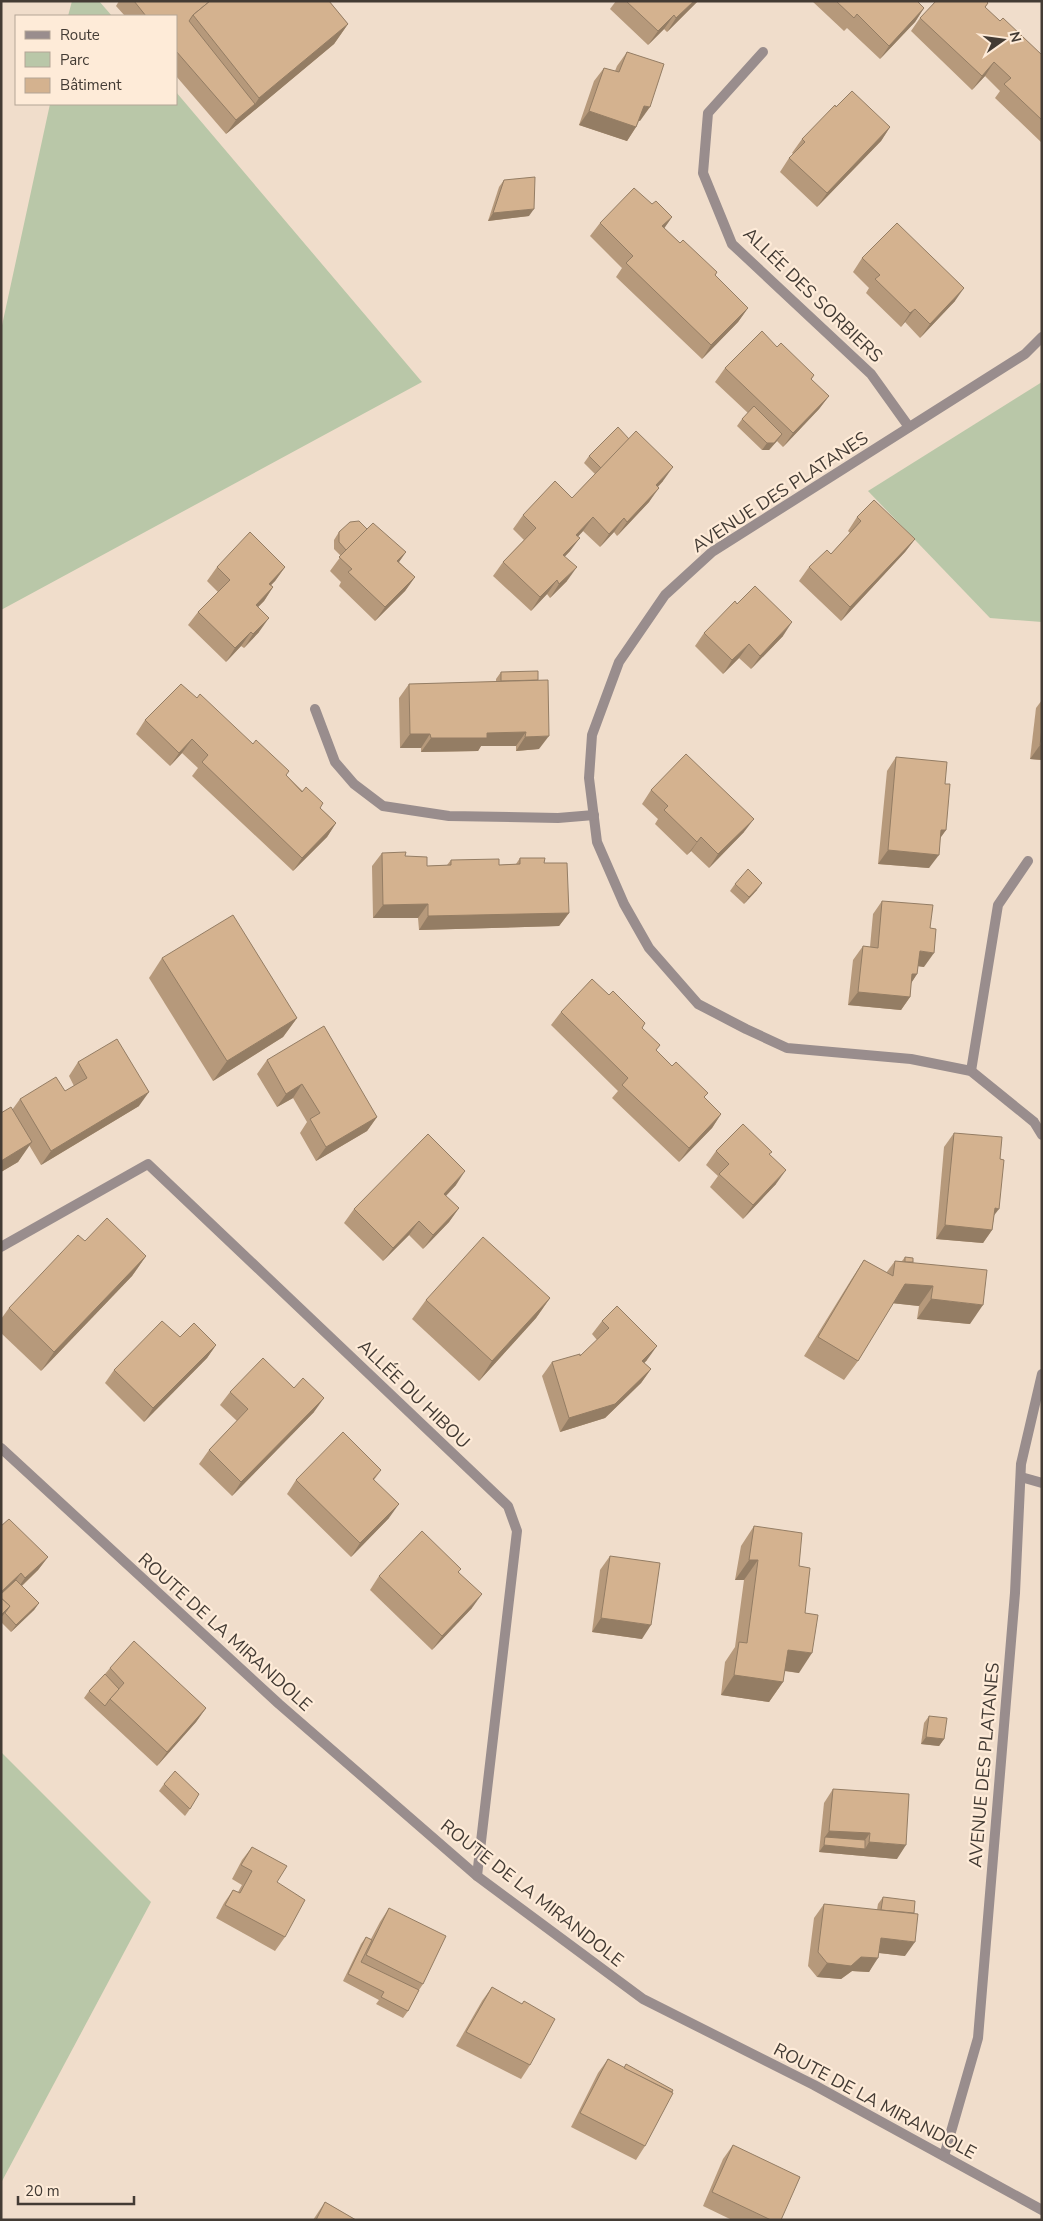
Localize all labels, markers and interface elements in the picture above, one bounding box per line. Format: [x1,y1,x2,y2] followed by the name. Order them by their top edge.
[15,15,178,105] legend
[978,15,1028,65] north arrow
[60,25,100,45] text: Route
[1005,30,1026,44] text: N
[60,50,89,70] text: Parc
[60,75,122,95] text: Bâtiment
[738,222,888,368] street label: ALLÉE DES SORBIERS
[687,426,873,558] street label: AVENUE DES PLATANES
[353,1334,475,1454] street label: ALLÉE DU HIBOU
[133,1547,317,1717] street label: ROUTE DE LA MIRANDOLE
[963,1661,1005,1869] street label: AVENUE DES PLATANES
[436,1814,628,1972] street label: ROUTE DE LA MIRANDOLE
[770,2037,980,2165] street label: ROUTE DE LA MIRANDOLE
[18,2174,134,2206] scale bar
[25,2181,60,2201] text: 20 m

